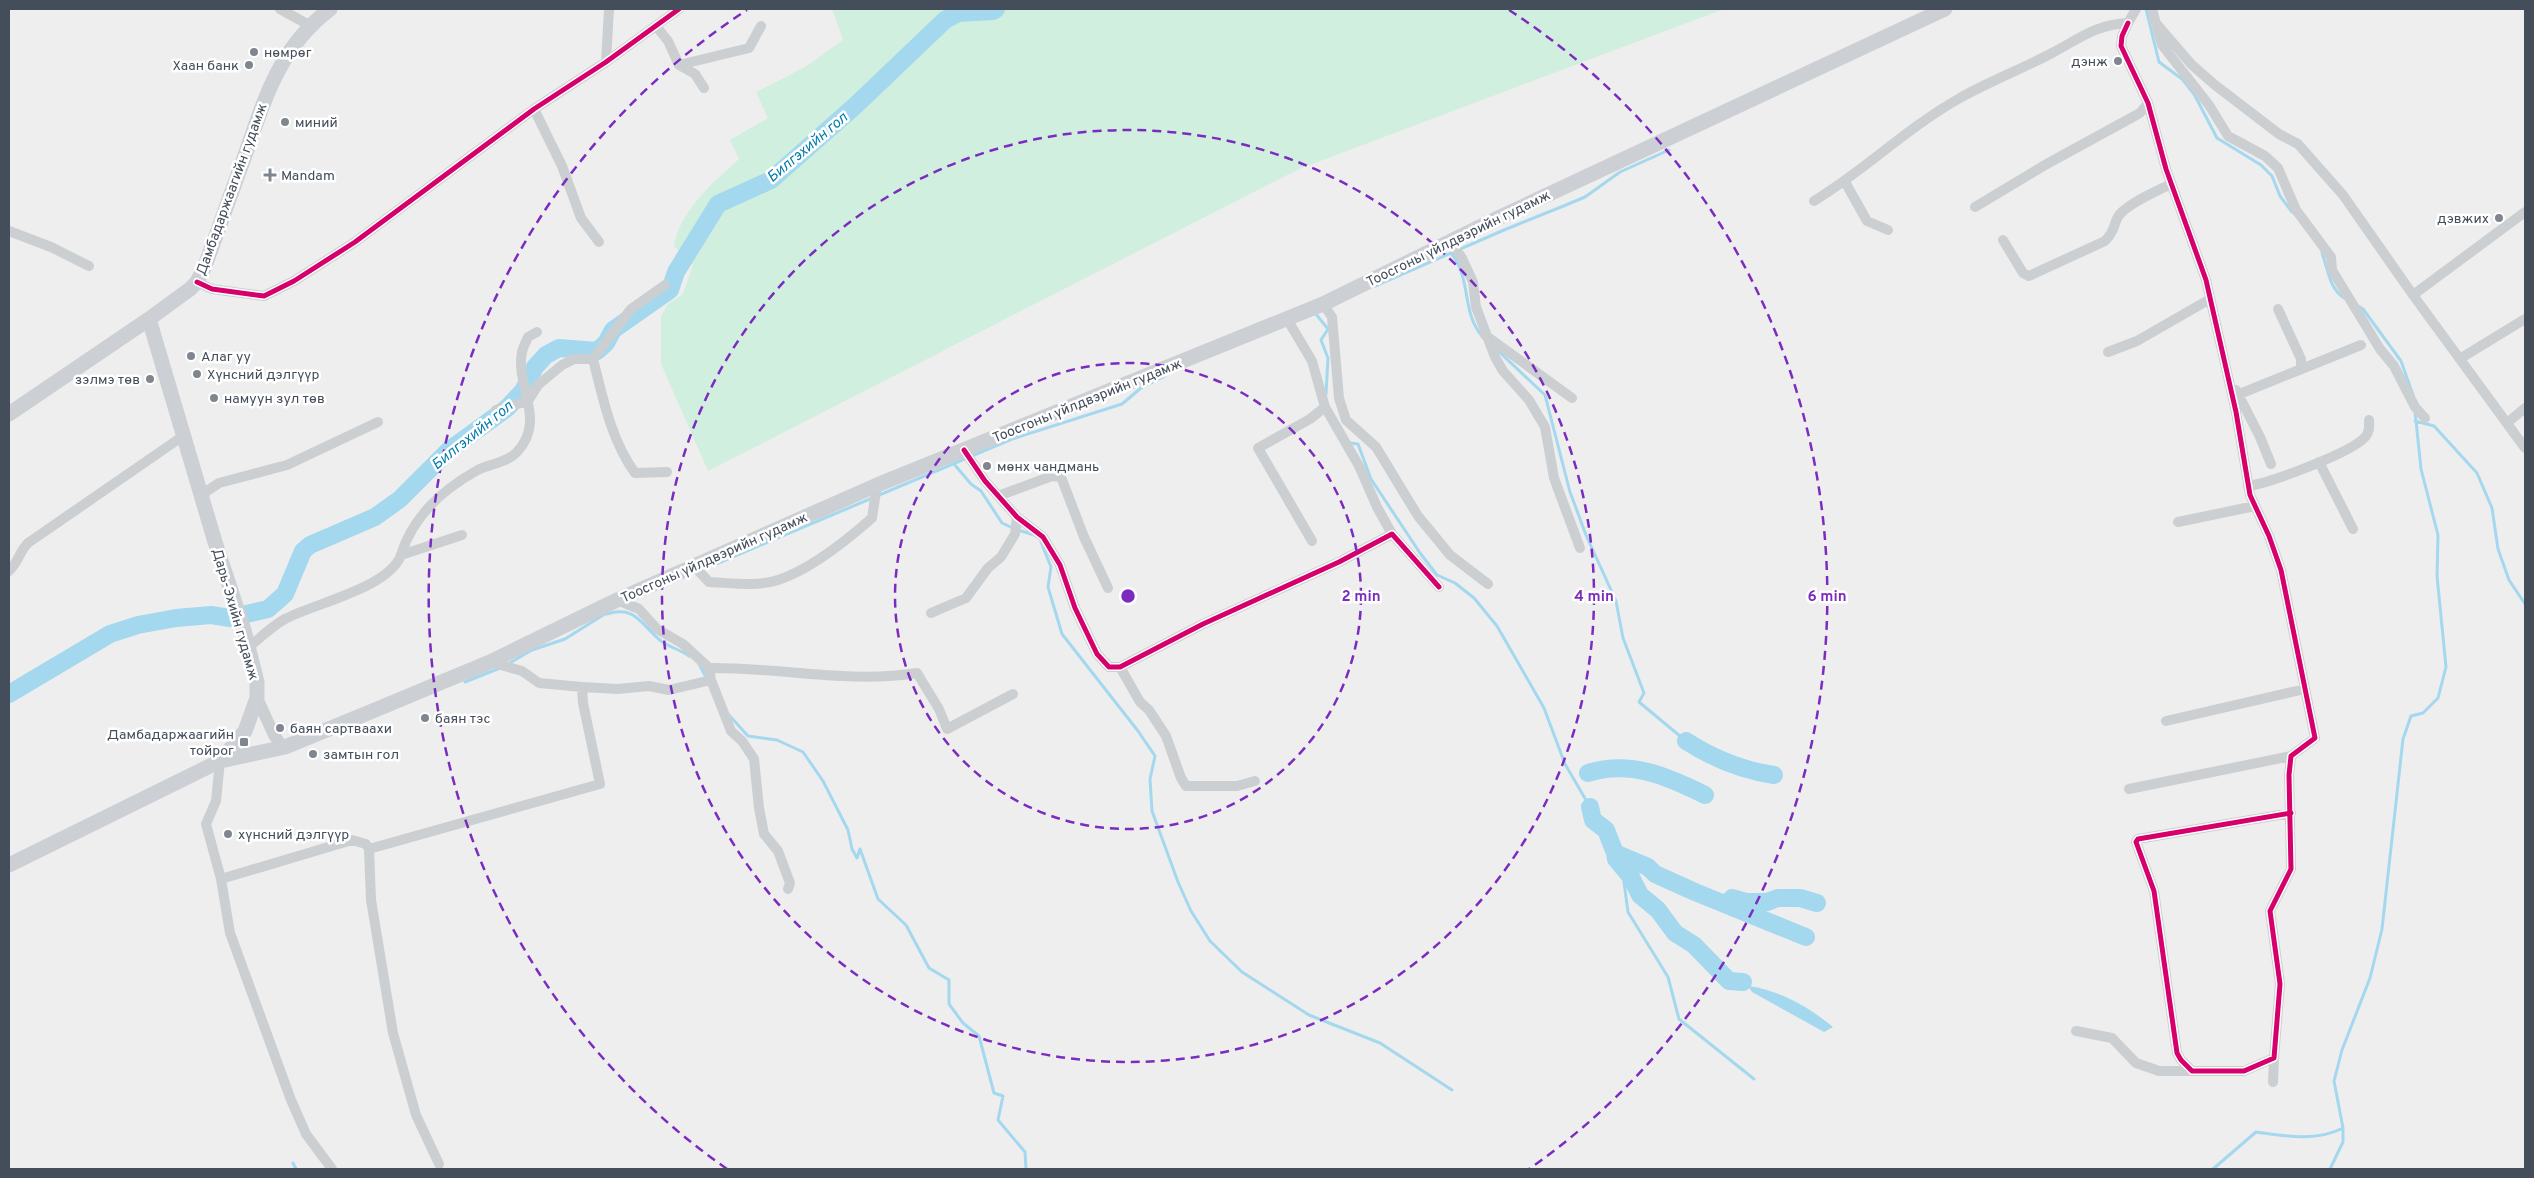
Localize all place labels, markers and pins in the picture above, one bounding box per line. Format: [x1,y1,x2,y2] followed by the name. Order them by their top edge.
[264,45,312,62] place label: нөмрөг
[248,46,260,58] marker: нөмрөг
[2071,54,2108,71] place label: дэнж
[2112,55,2124,67] marker: дэнж
[173,58,239,75] place label: Хаан банк
[243,59,255,71] marker: Хаан банк
[295,115,338,132] place label: миний
[279,116,291,128] marker: миний
[263,168,277,182] marker: Mandam
[281,168,335,185] place label: Mandam
[2437,211,2489,228] place label: дэвжих
[2493,212,2505,224] marker: дэвжих
[201,349,251,366] place label: Алаг уу
[185,350,197,362] marker: Алаг уу
[207,367,320,384] place label: Хүнсний дэлгүүр
[191,368,203,380] marker: Хүнсний дэлгүүр
[75,372,140,389] place label: зэлмэ төв
[144,373,156,385] marker: зэлмэ төв
[224,391,325,408] place label: намуун зул төв
[208,392,220,404] marker: намуун зул төв
[997,459,1099,476] place label: мөнх чандмань
[981,460,993,472] marker: мөнх чандмань
[1119,587,1137,605] centre of rings
[435,711,490,728] place label: баян тэс
[419,712,431,724] marker: баян тэс
[290,721,392,738] place label: баян сартваахи
[274,722,286,734] marker: баян сартваахи
[107,727,234,760] place label: Дамбадаржаагийн тойрог
[238,736,250,748] marker: Дамбадаржаагийн тойрог
[323,747,399,764] place label: замтын гол
[307,748,319,760] marker: замтын гол
[238,827,349,844] place label: хүнсний дэлгүүр
[222,828,234,840] marker: хүнсний дэлгүүр

